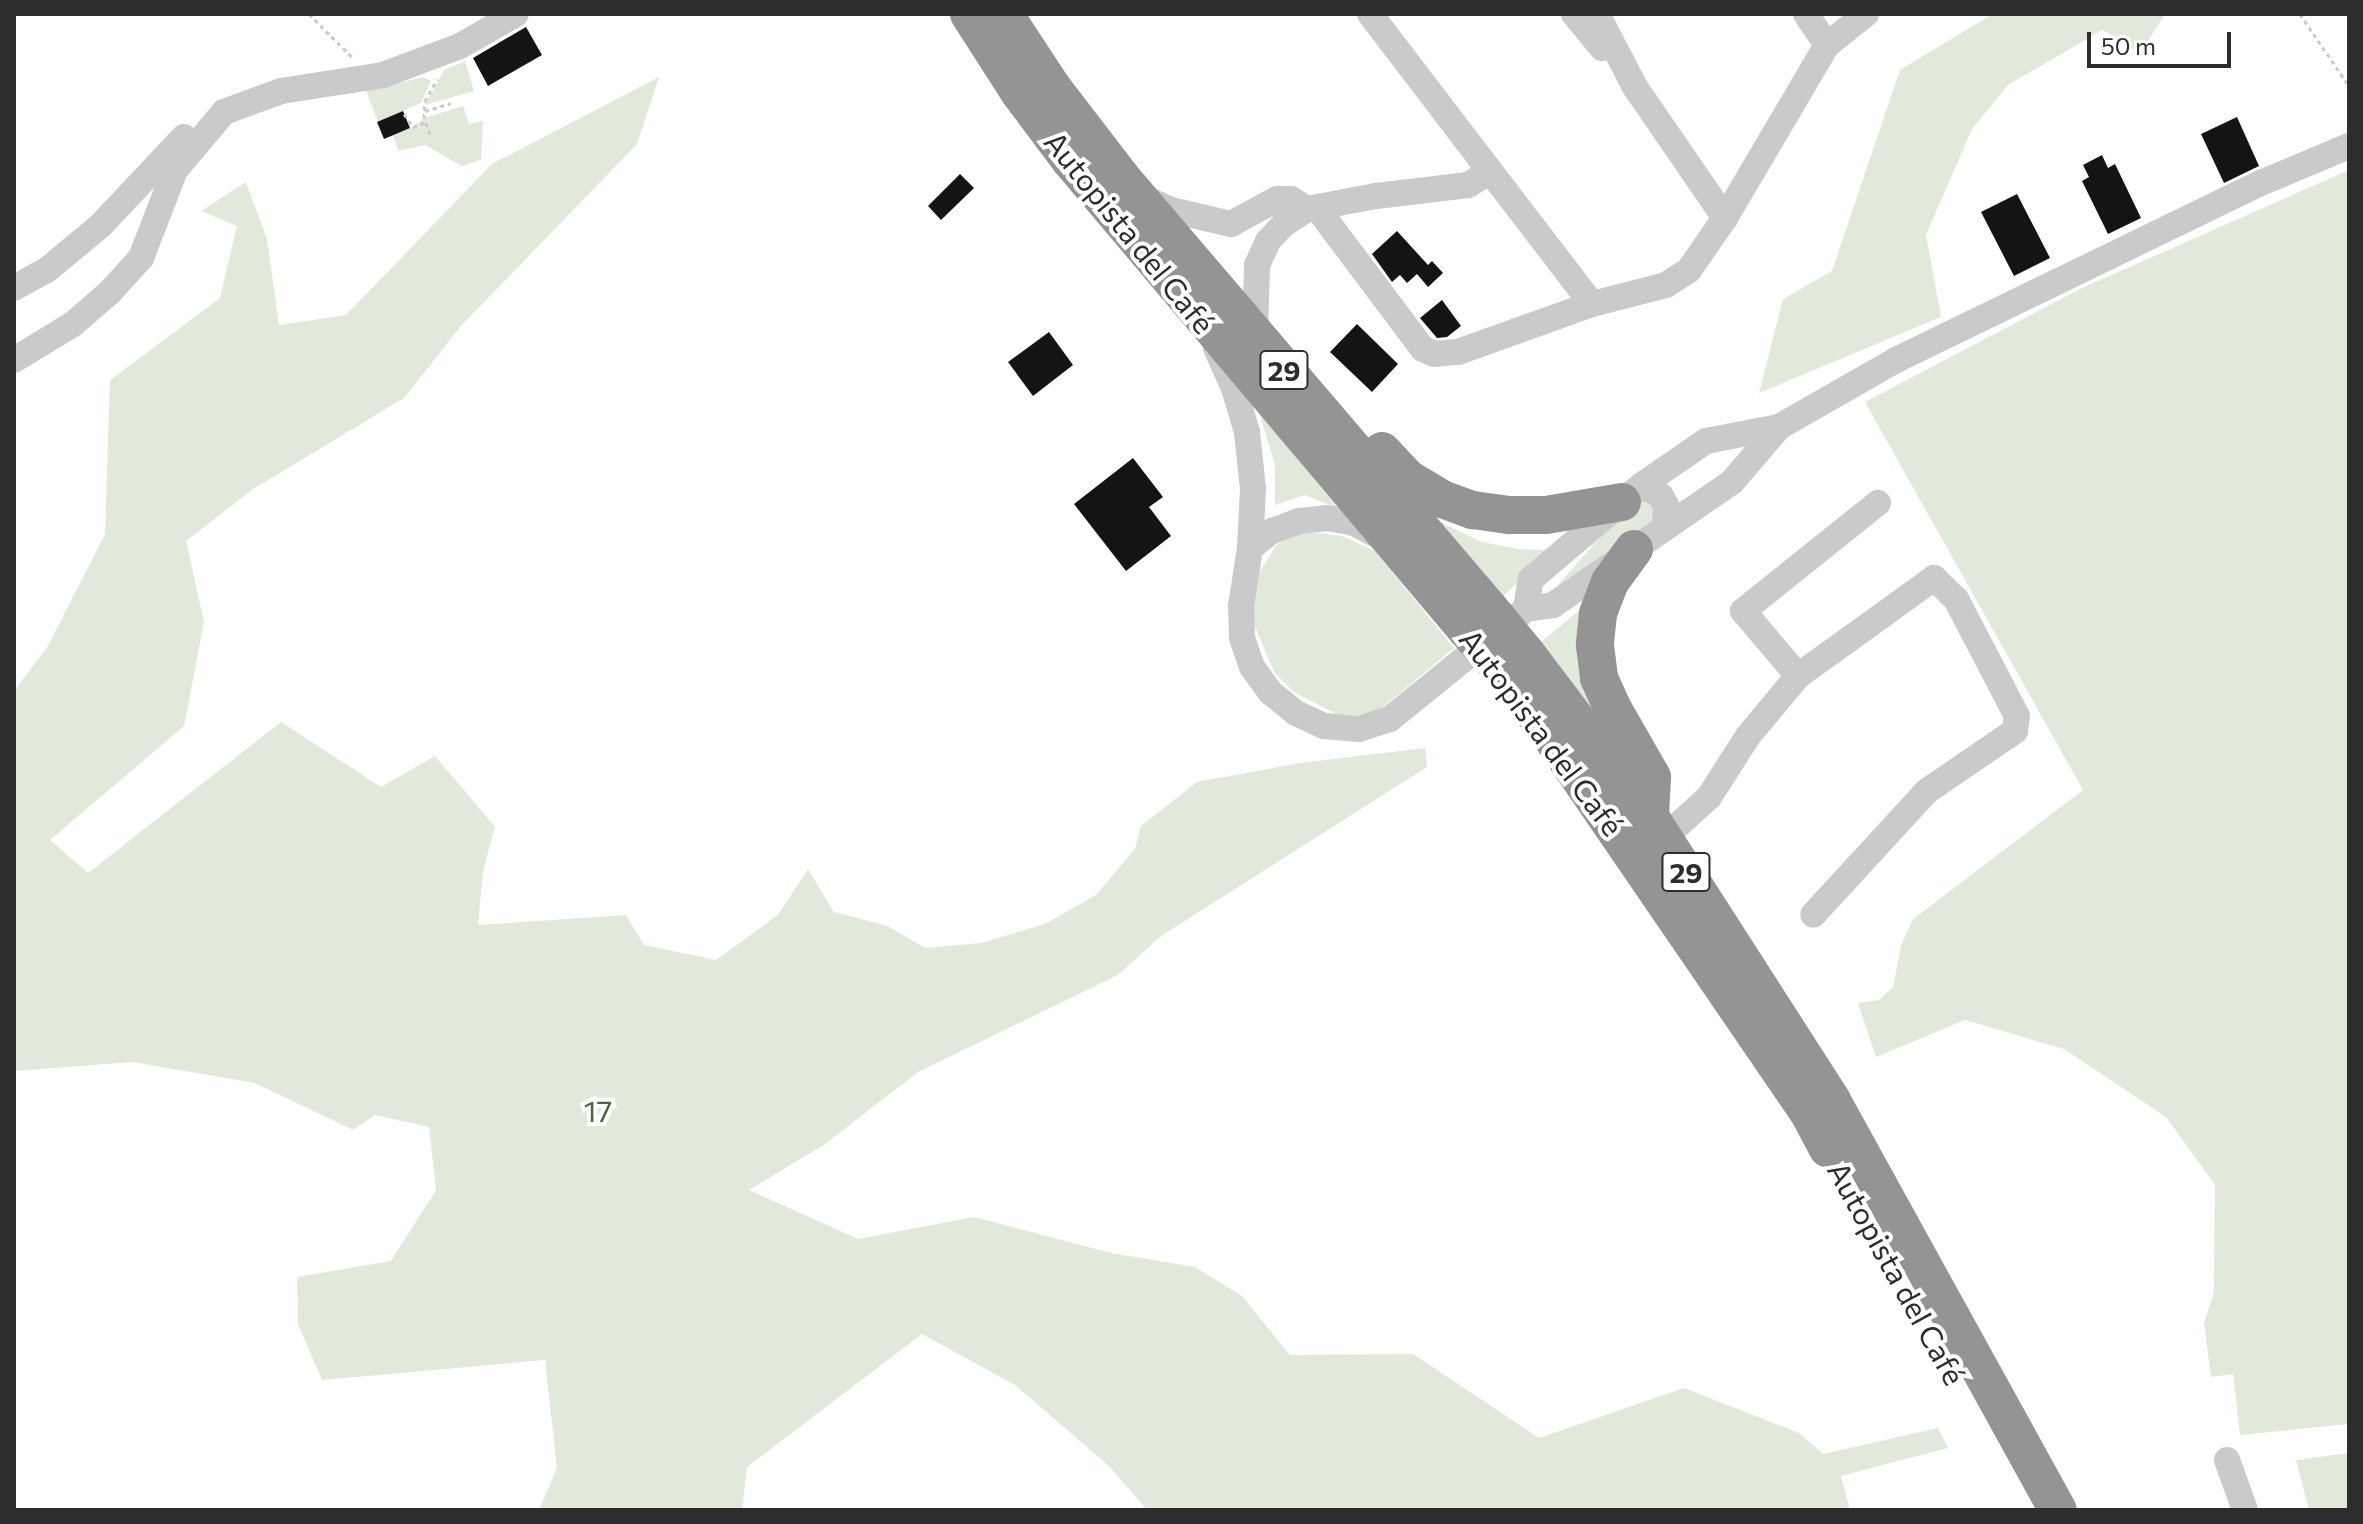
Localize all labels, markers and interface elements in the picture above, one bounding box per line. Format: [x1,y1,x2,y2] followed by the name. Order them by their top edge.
[2091,16,2235,66] scale bar
[2101,31,2156,60] text: 50 m
[1037,124,1223,340] street label: Autopista del Café
[1258,346,1310,394] road number: 29
[1453,621,1631,843] street label: Autopista del Café
[1660,848,1712,896] road number: 29
[584,1092,612,1128] park label: 17
[1821,1155,1973,1391] street label: Autopista del Café

